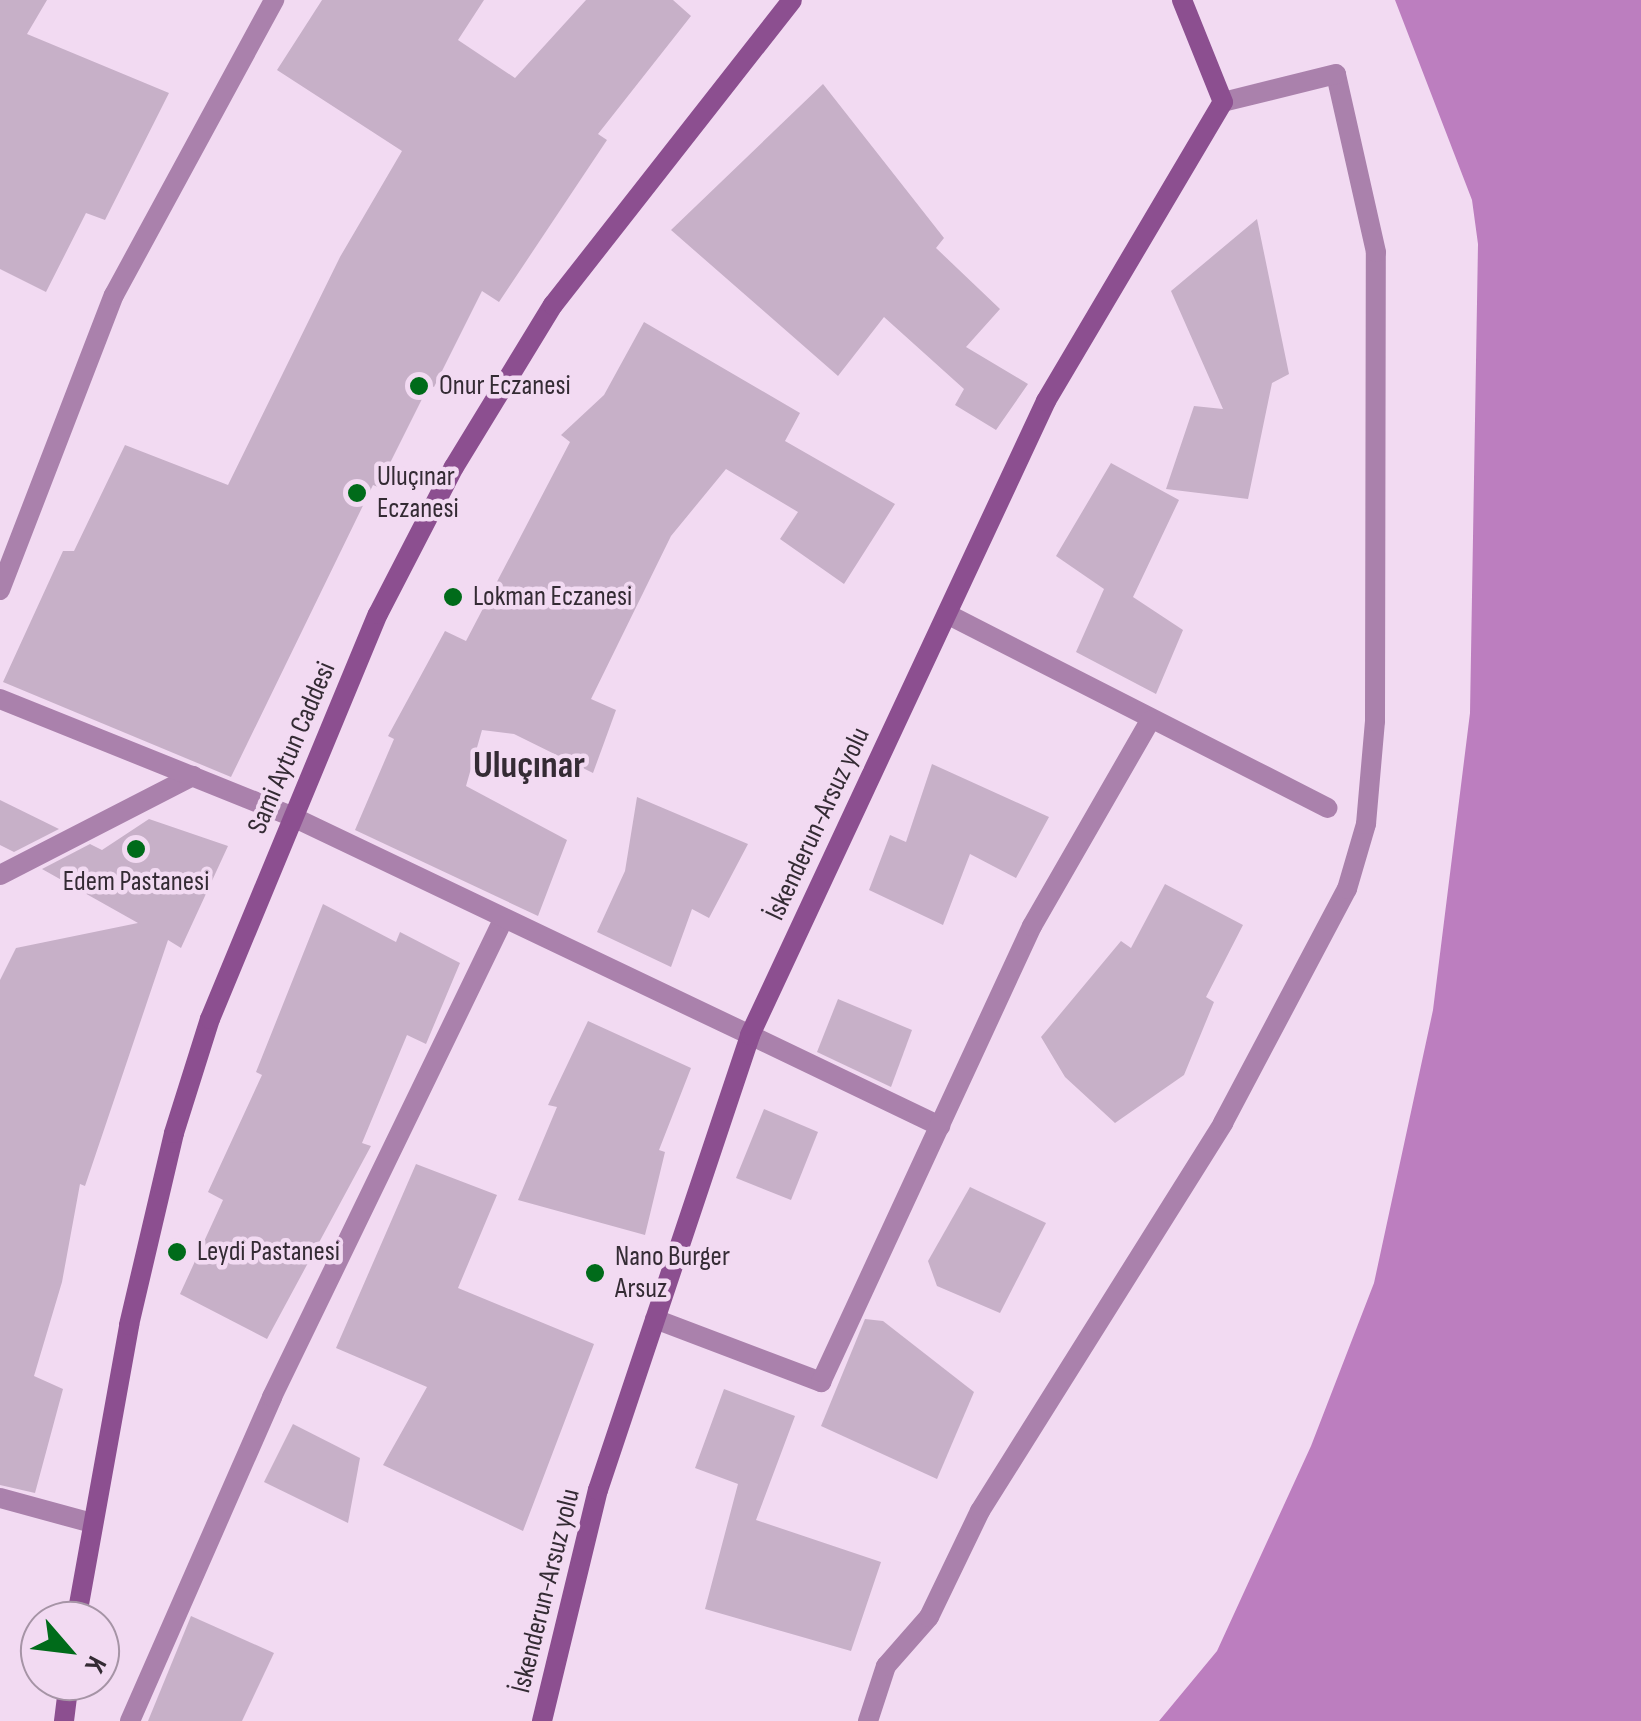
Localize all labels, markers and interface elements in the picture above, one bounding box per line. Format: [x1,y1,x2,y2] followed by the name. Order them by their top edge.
[439,369,571,403] place label: Onur Eczanesi
[408,375,430,397] marker: Onur Eczanesi
[377,460,459,526] place label: Uluçınar Eczanesi
[346,482,368,504] marker: Uluçınar Eczanesi
[473,580,632,614] place label: Lokman Eczanesi
[442,586,464,608] marker: Lokman Eczanesi
[241,657,343,839] street label: Sami Aytun Caddesi
[759,722,877,926] street label: İskenderun-Arsuz yolu
[473,743,585,789] district label: Uluçınar
[125,838,147,860] marker: Edem Pastanesi
[63,865,209,899] place label: Edem Pastanesi
[197,1235,340,1269] place label: Leydi Pastanesi
[615,1240,730,1306] place label: Nano Burger Arsuz
[166,1241,188,1263] marker: Leydi Pastanesi
[584,1262,606,1284] marker: Nano Burger Arsuz
[504,1485,588,1697] street label: İskenderun-Arsuz yolu
[20,1601,120,1701] north arrow
[77,1651,113,1678] text: K

